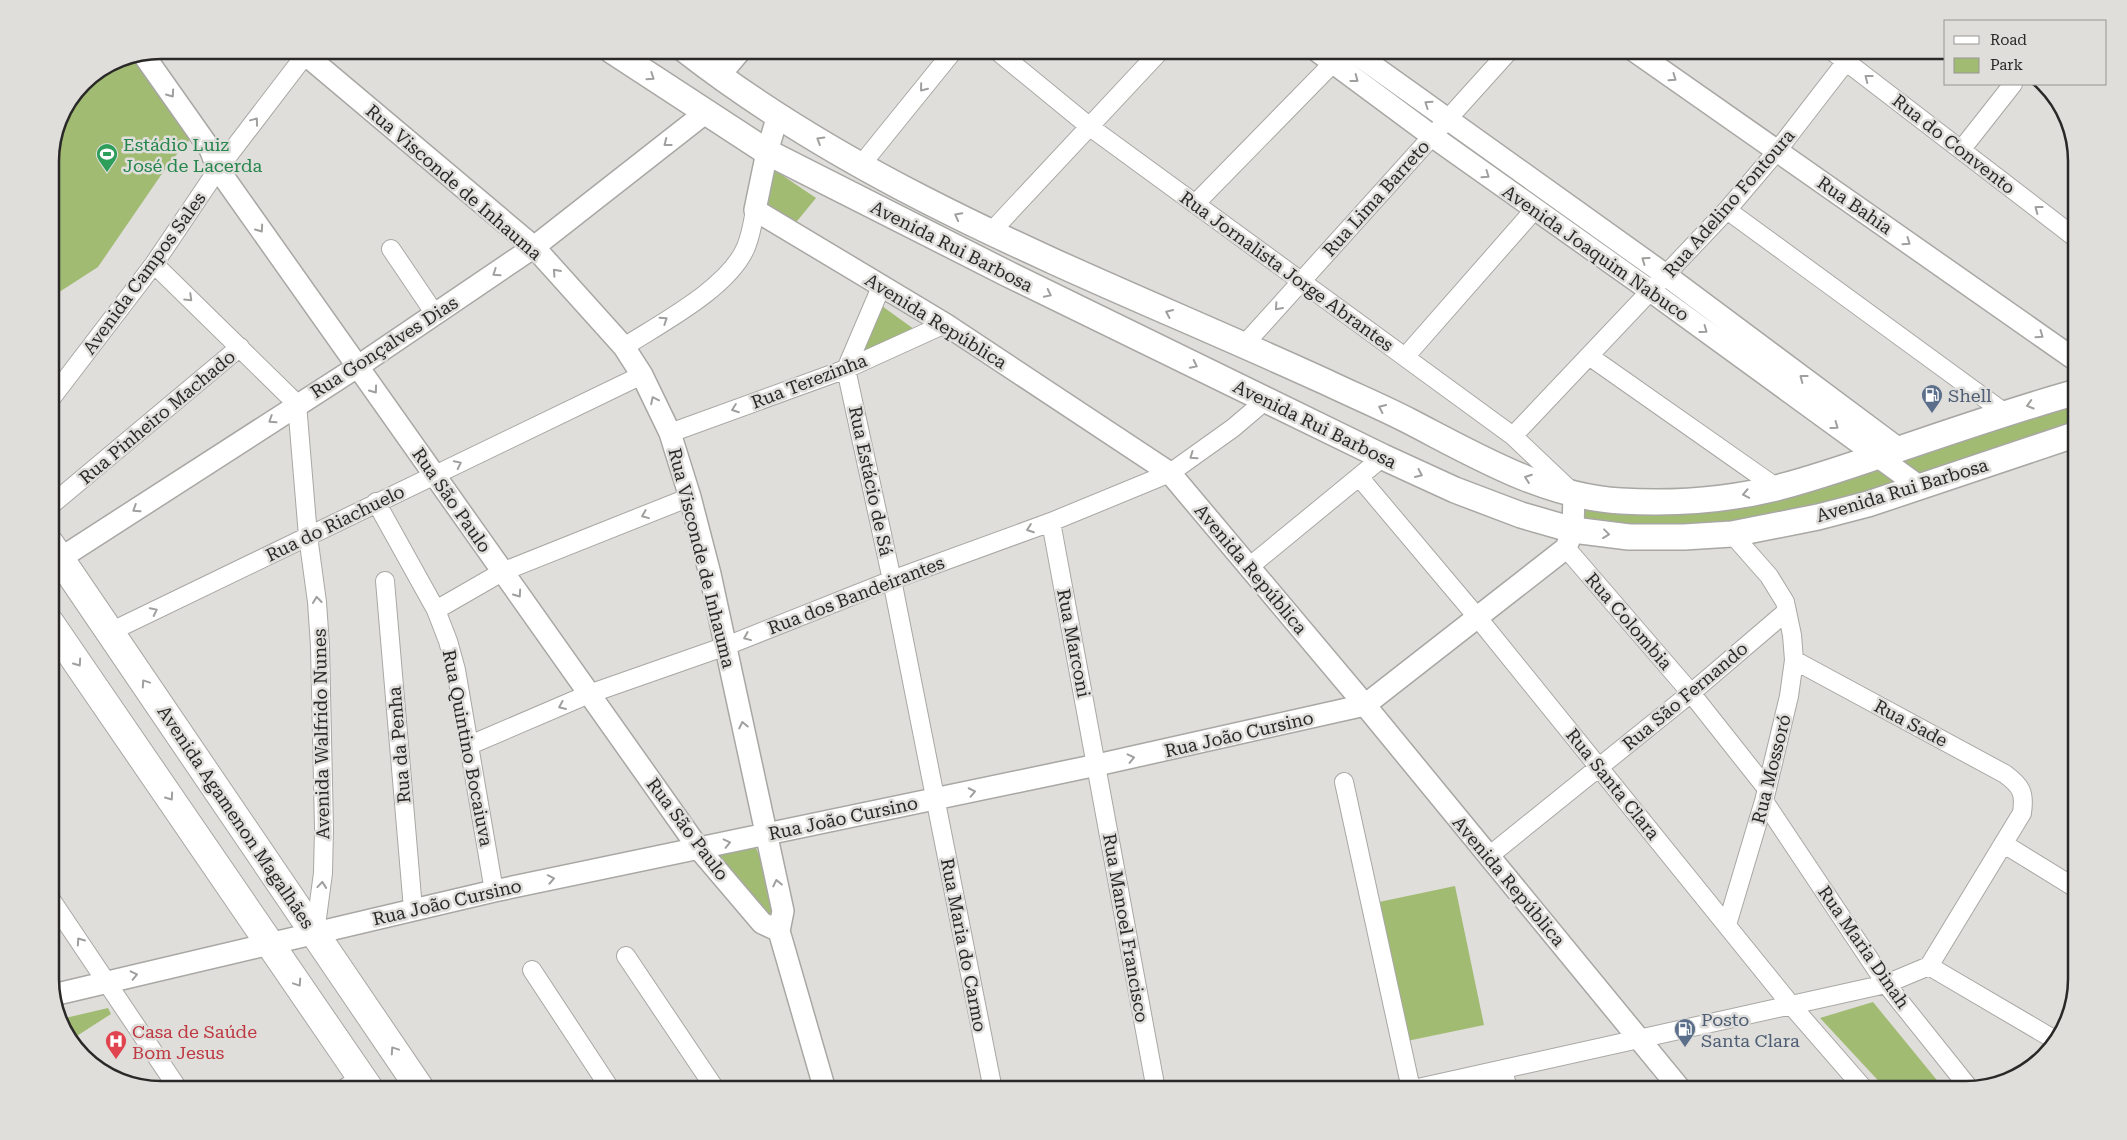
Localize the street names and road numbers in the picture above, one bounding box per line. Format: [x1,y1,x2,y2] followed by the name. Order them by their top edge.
[1889,90,2019,198] street label: Rua do Convento
[362,100,546,264] street label: Rua Visconde de Inhauma
[1659,125,1799,281] street label: Rua Adelino Fontoura
[1318,136,1434,260] street label: Rua Lima Barreto
[1814,172,1897,239] street label: Rua Bahia
[1499,181,1693,325] street label: Avenida Joaquim Nabuco
[1176,187,1398,355] street label: Rua Jornalista Jorge Abrantes
[78,188,210,358] street label: Avenida Campos Sales
[868,196,1037,296] street label: Avenida Rui Barbosa
[861,269,1011,373] street label: Avenida República
[307,292,461,402] street label: Rua Gonçalves Dias
[75,346,239,488] street label: Rua Pinheiro Machado
[748,349,870,413] street label: Rua Terezinha
[1230,375,1400,473] street label: Avenida Rui Barbosa
[845,404,897,558] street label: Rua Estácio de Sá
[408,444,496,556] street label: Rua São Paulo
[664,446,740,670] street label: Rua Visconde de Inhauma
[1813,454,1991,526] street label: Avenida Rui Barbosa
[262,480,408,566] street label: Rua do Riachuelo
[1191,500,1312,638] street label: Avenida República
[765,552,947,638] street label: Rua dos Bandeirantes
[1581,568,1677,674] street label: Rua Colombia
[1053,587,1095,699] street label: Rua Marconi
[309,628,333,840] street label: Avenida Walfrido Nunes
[1618,637,1752,755] street label: Rua São Fernando
[439,648,497,848] street label: Rua Quintino Bocaiuva
[383,685,415,804] street label: Rua da Penha
[1871,695,1951,751] street label: Rua Sade
[153,702,319,932] street label: Avenida Agamenon Magalhães
[1162,707,1316,761] street label: Rua João Cursino
[1747,712,1795,826] street label: Rua Mossoró
[1562,724,1664,844] street label: Rua Santa Clara
[643,774,733,884] street label: Rua São Paulo
[766,792,920,844] street label: Rua João Cursino
[1449,812,1570,950] street label: Avenida República
[1099,832,1153,1024] street label: Rua Manoel Francisco
[937,856,991,1034] street label: Rua Maria do Carmo
[370,875,524,929] street label: Rua João Cursino
[1814,882,1914,1013] street label: Rua Maria Dinah

